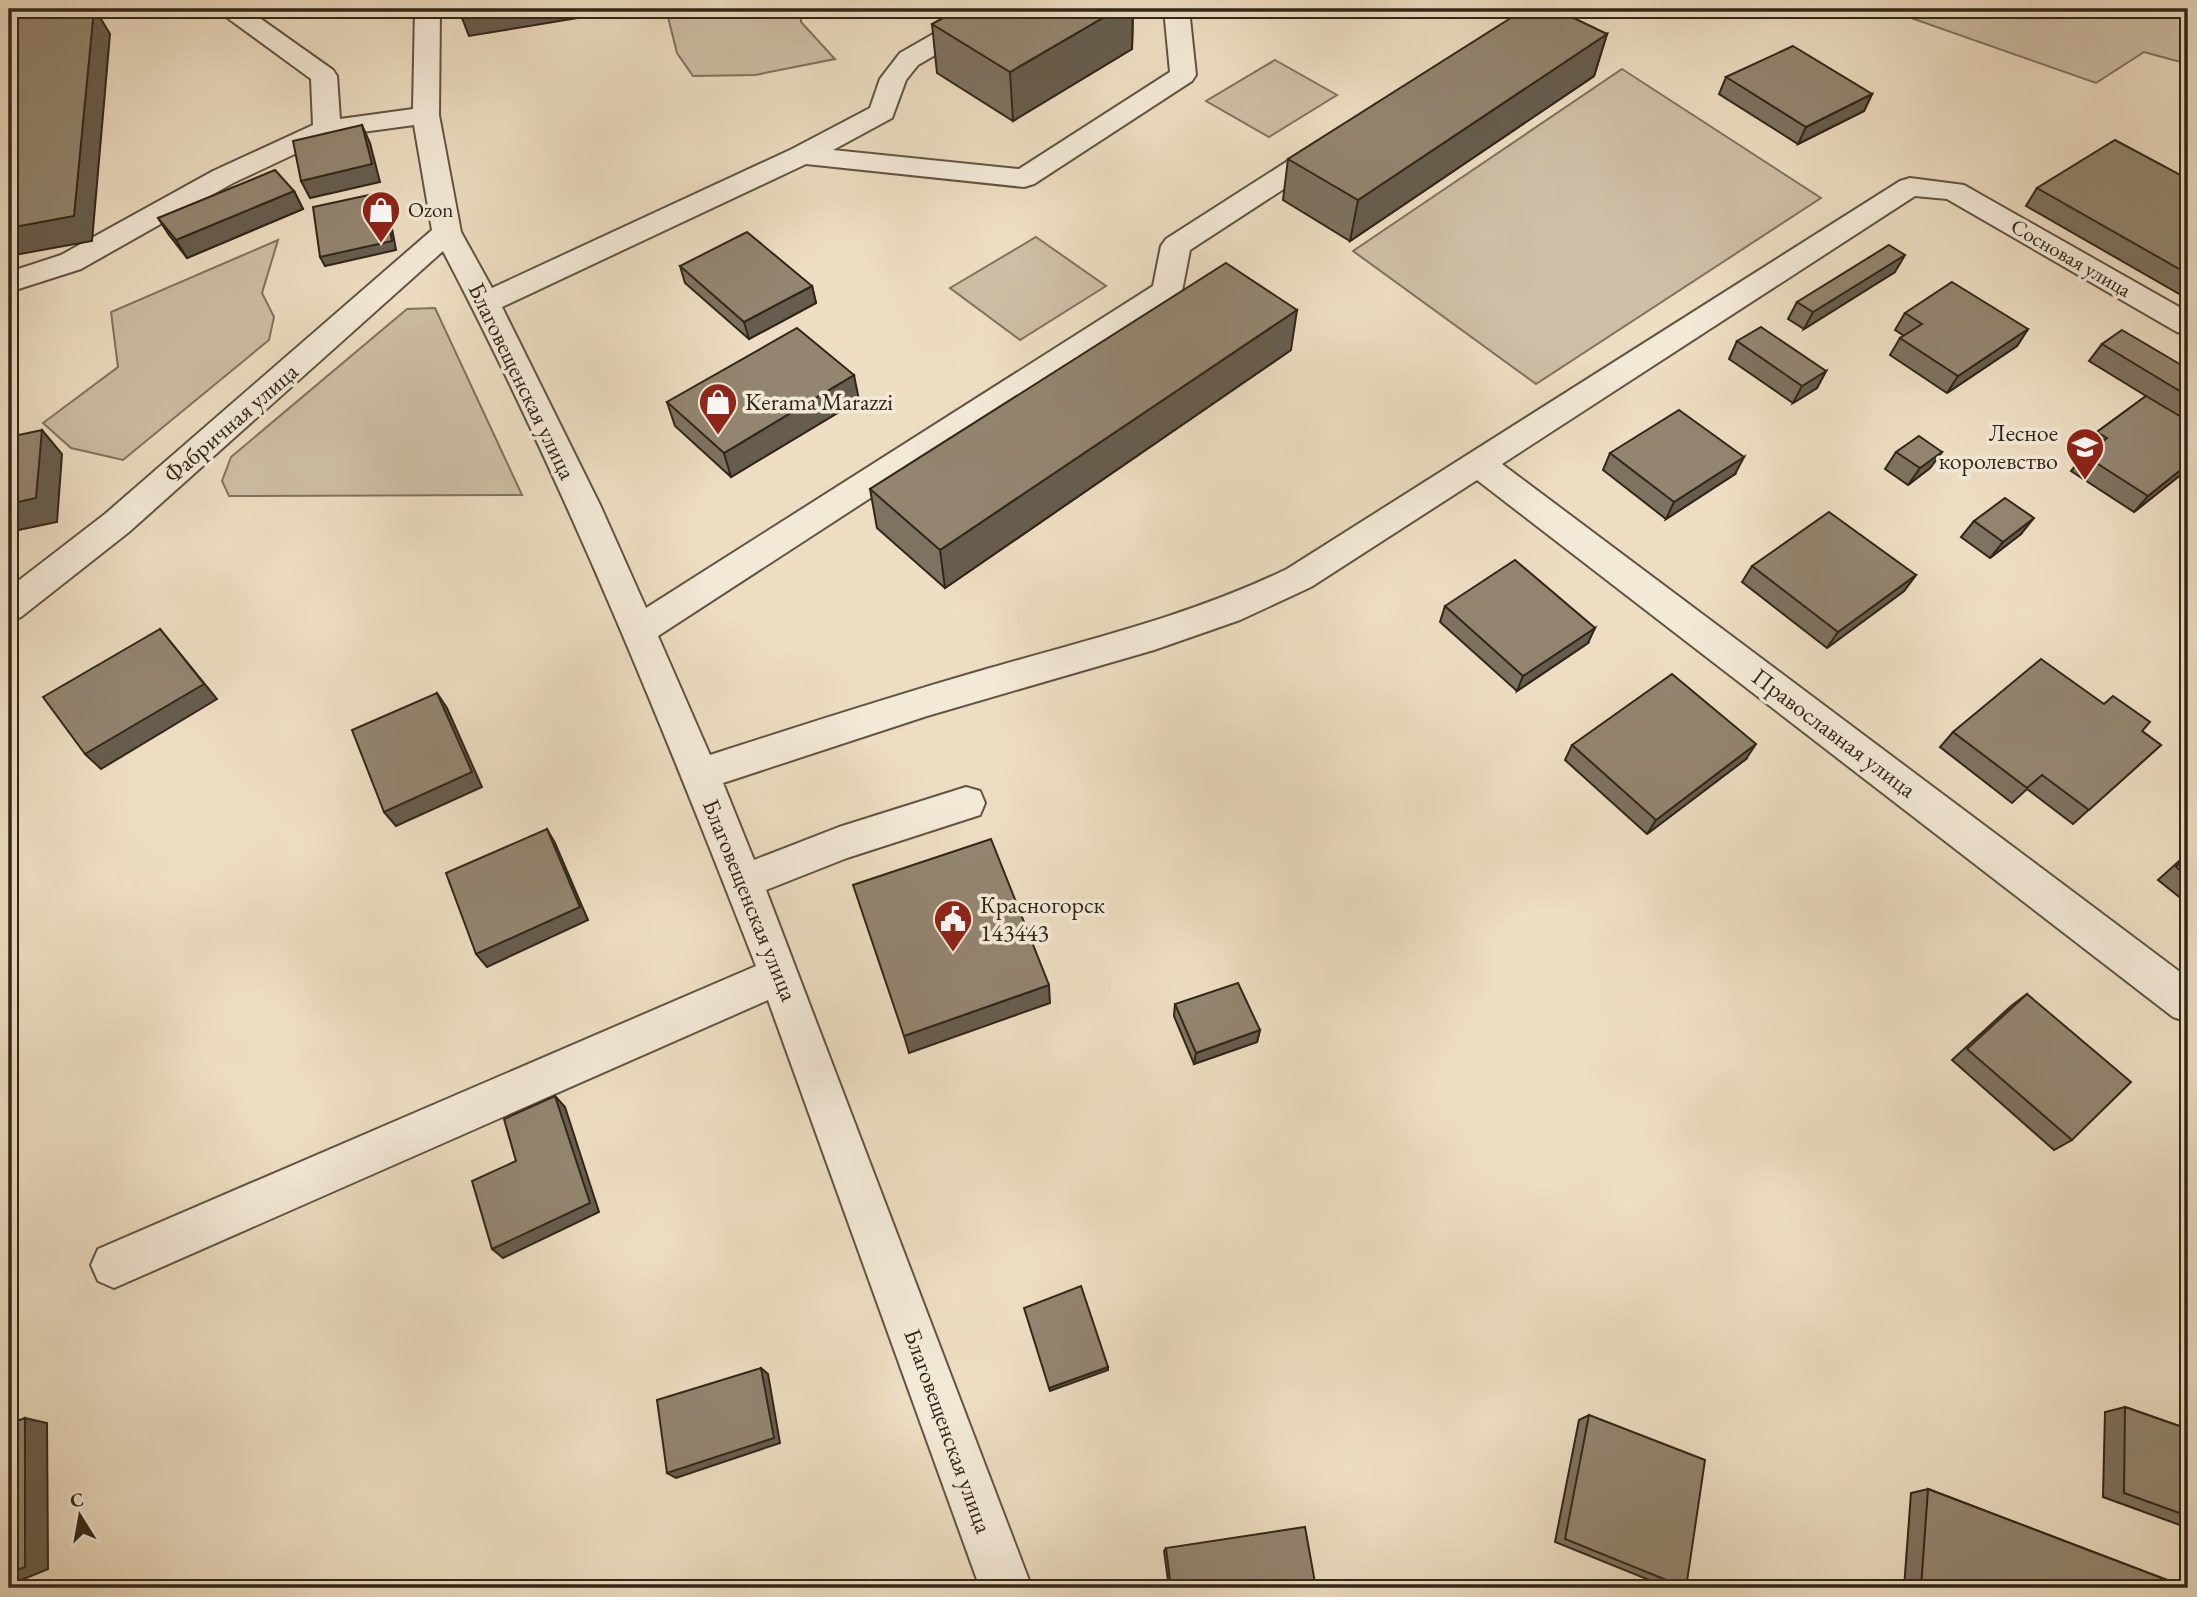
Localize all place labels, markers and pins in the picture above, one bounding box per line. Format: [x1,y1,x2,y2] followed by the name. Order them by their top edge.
[360,189,402,244] shop icon: Ozon
[408,196,453,223] place label: Ozon
[697,381,739,436] shop icon: Kerama Marazzi
[745,386,893,417] place label: Kerama Marazzi
[1939,417,2058,476] place label: Лесное королевство
[2064,426,2106,481] school or university icon: Лесное королевство
[980,889,1105,948] place label: Красногорск 143443
[932,898,974,953] public building icon: Красногорск 143443

